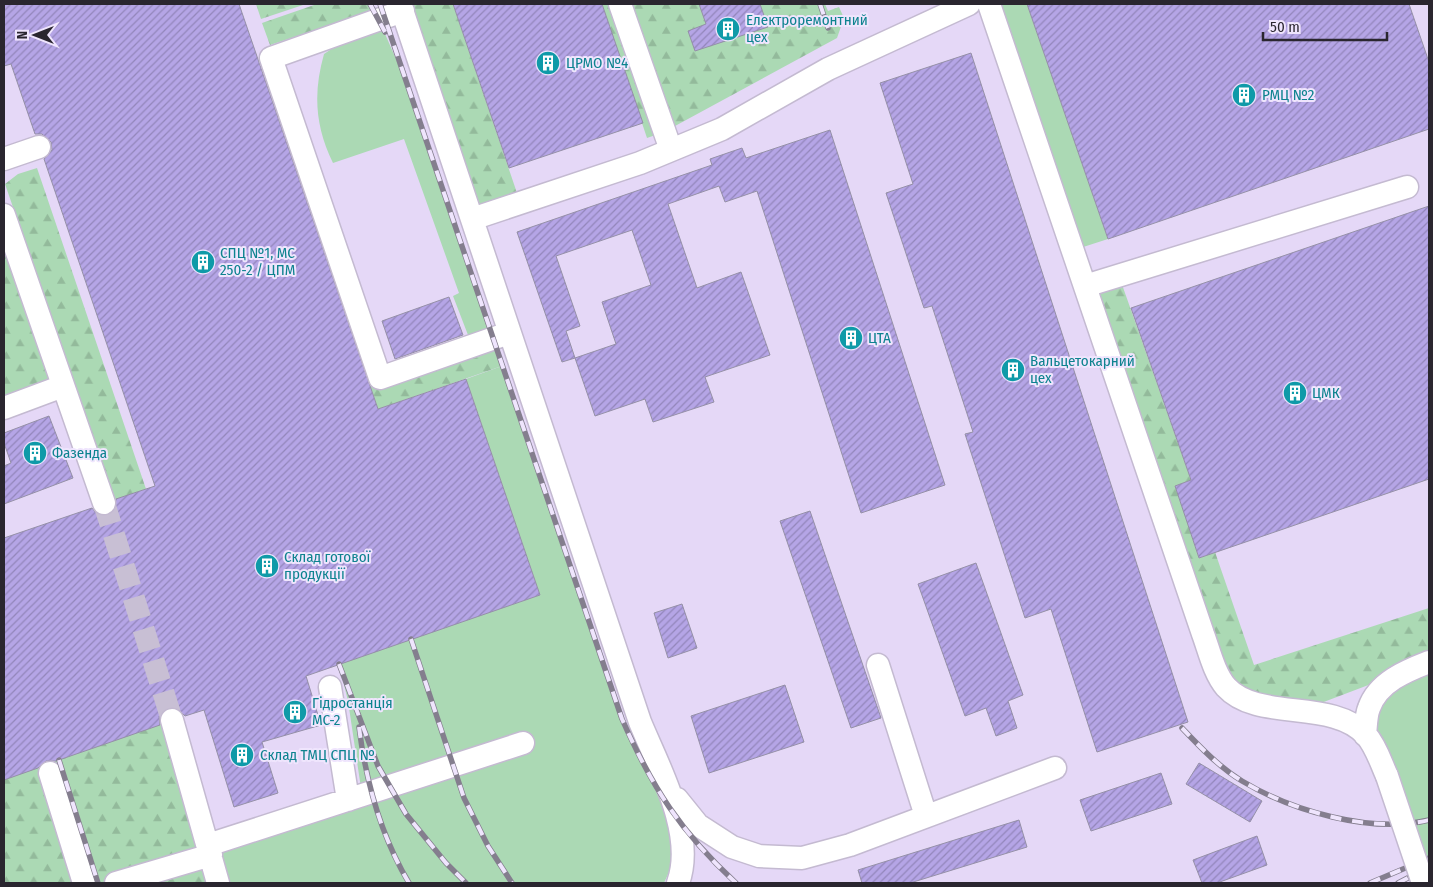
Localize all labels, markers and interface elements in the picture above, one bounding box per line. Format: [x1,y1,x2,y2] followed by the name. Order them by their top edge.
[10,10,60,60] north arrow
[1263,10,1387,42] scale bar
[746,11,868,46] place label: Електроремонтний цех
[715,16,741,42] building icon: Електроремонтний цех
[1270,18,1300,36] text: 50 m
[14,31,31,39] text: N
[535,50,561,76] building icon: ЦРМО №4
[566,54,628,72] place label: ЦРМО №4
[1231,82,1257,108] building icon: РМЦ №2
[1262,86,1315,104] place label: РМЦ №2
[220,244,295,279] place label: СПЦ №1, МС 250-2 / ЦПМ
[190,249,216,275] building icon: СПЦ №1, МС 250-2 / ЦПМ
[838,325,864,351] building icon: ЦТА
[868,329,891,347] place label: ЦТА
[1030,352,1135,387] place label: Вальцетокарний цех
[1000,357,1026,383] building icon: Вальцетокарний цех
[1282,380,1308,406] building icon: ЦМК
[1312,384,1340,402] place label: ЦМК
[22,440,48,466] building icon: Фазенда
[52,444,107,462] place label: Фазенда
[284,548,372,583] place label: Склад готової продукції
[254,553,280,579] building icon: Склад готової продукції
[312,694,393,729] place label: Гідростанція МС-2
[282,699,308,725] building icon: Гідростанція МС-2
[229,742,255,768] building icon: Склад ТМЦ СПЦ №
[260,746,375,764] place label: Склад ТМЦ СПЦ №

